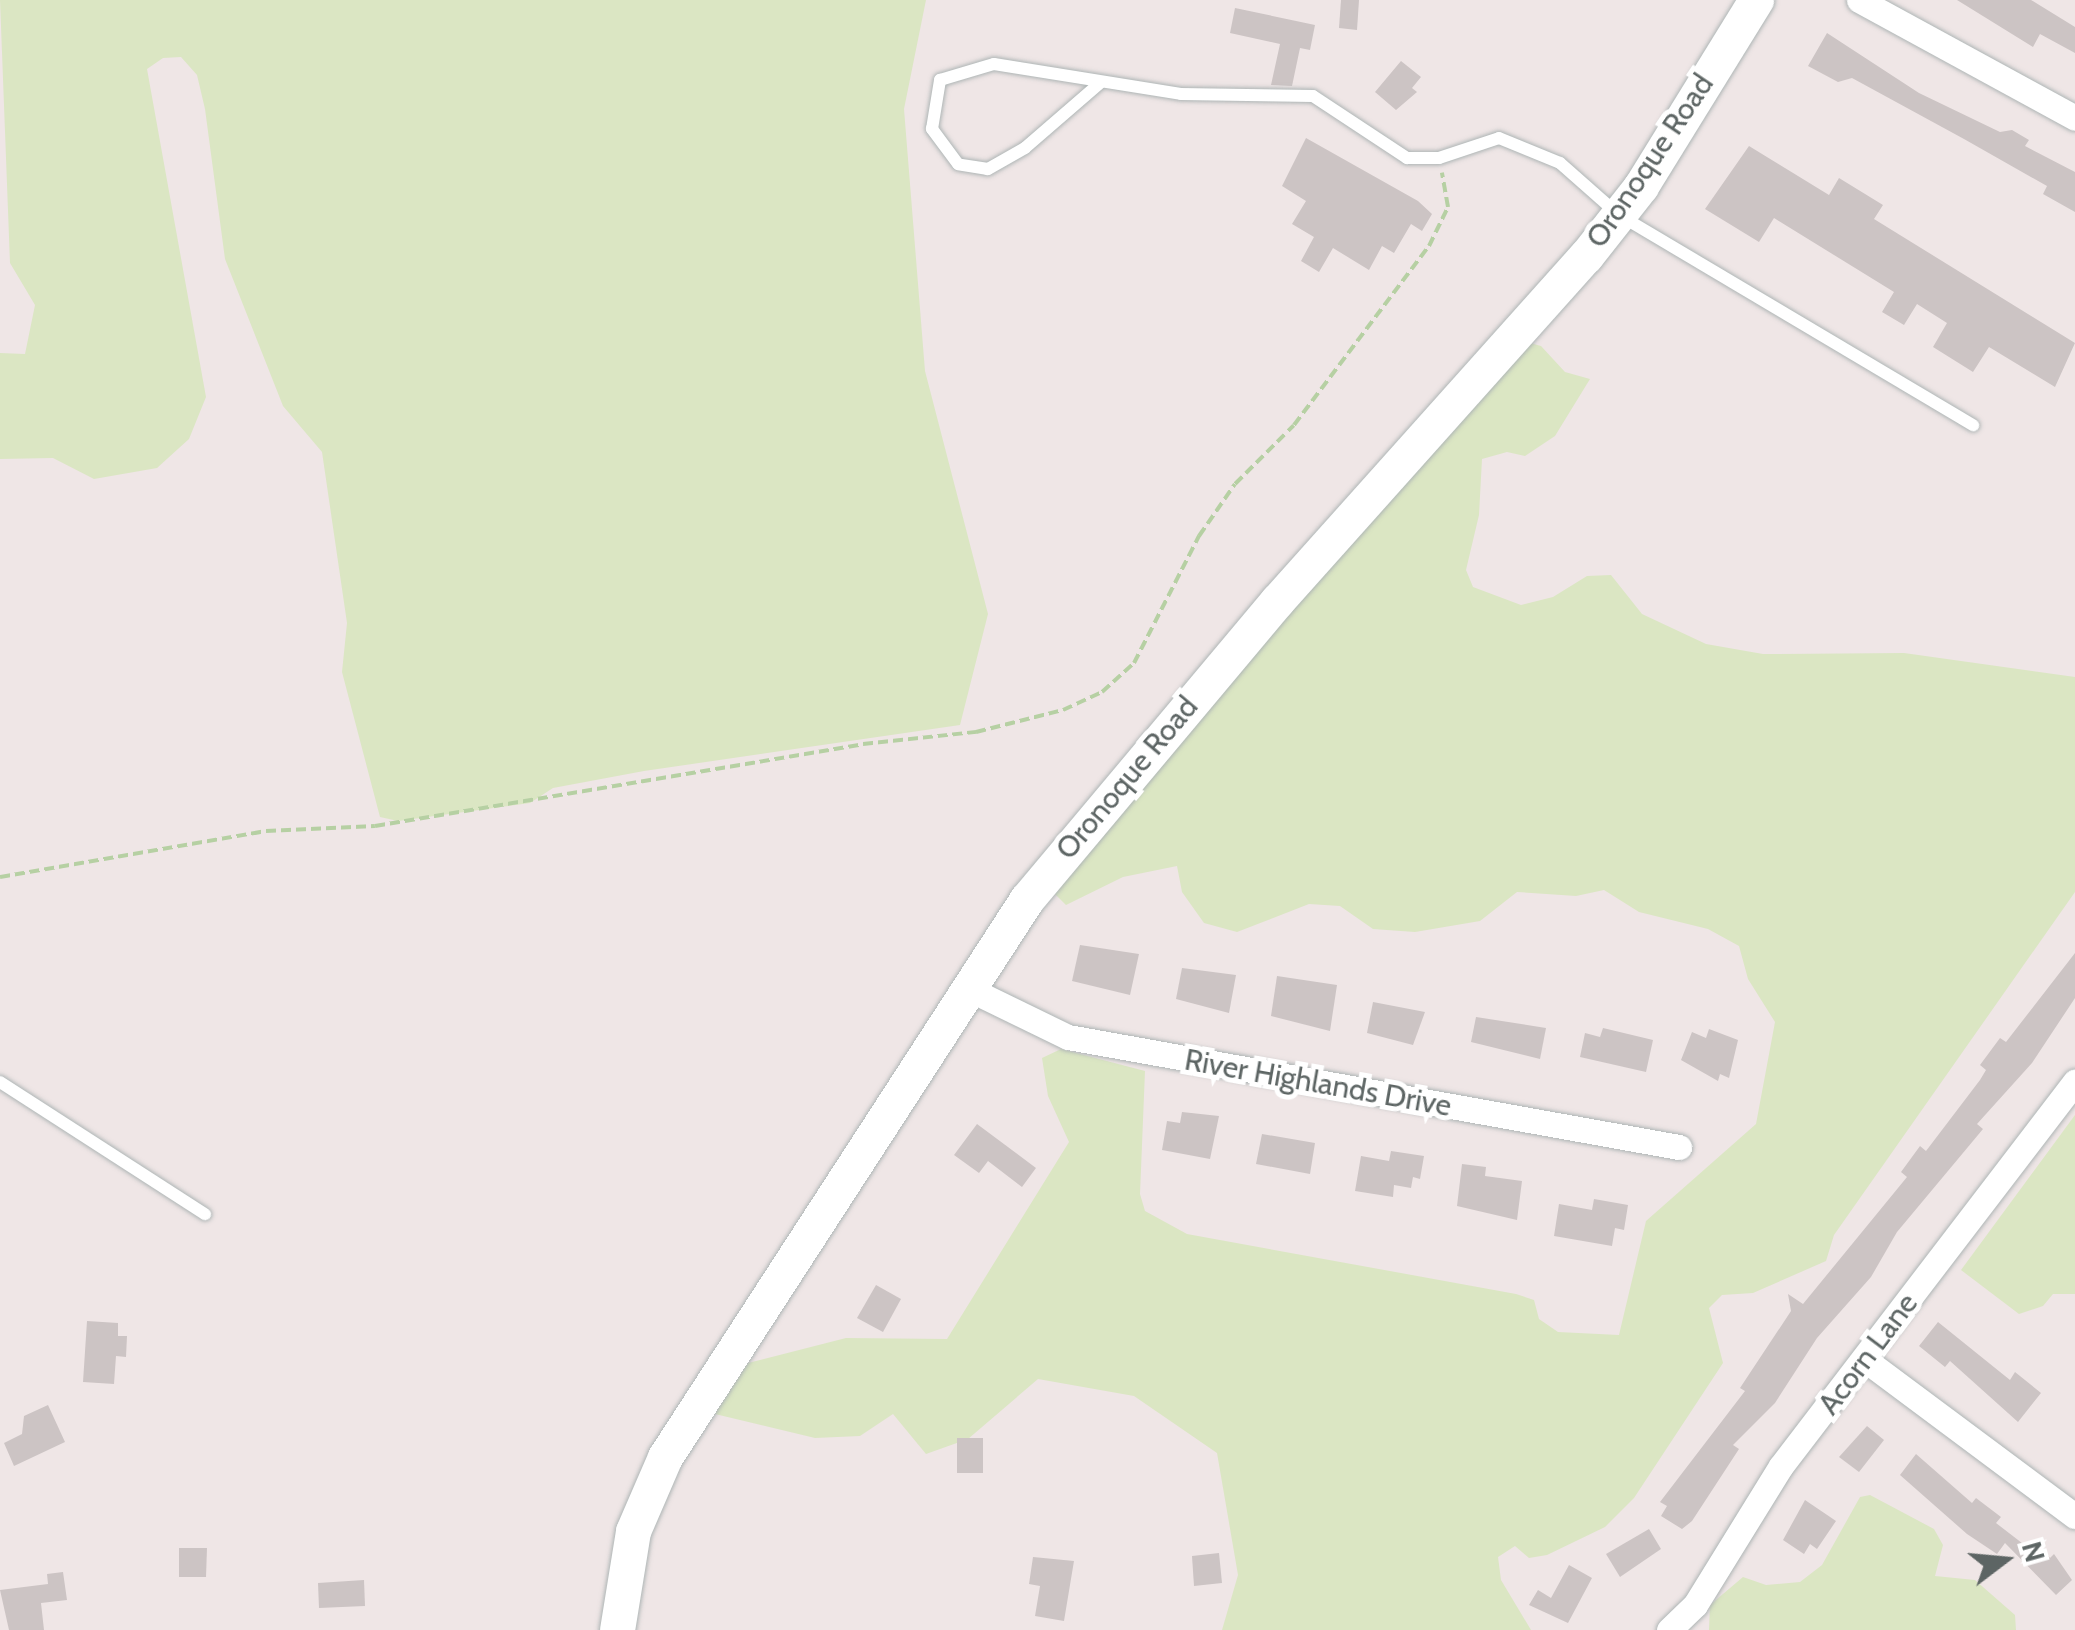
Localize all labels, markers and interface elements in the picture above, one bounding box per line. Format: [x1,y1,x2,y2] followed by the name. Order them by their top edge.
[1579,67,1721,255] street label: Oronoque Road
[1048,689,1206,867] street label: Oronoque Road
[1182,1042,1454,1124] street label: River Highlands Drive
[1811,1286,1925,1422] street label: Acorn Lane
[1955,1510,2055,1610] north arrow
[2015,1538,2053,1566] text: N

